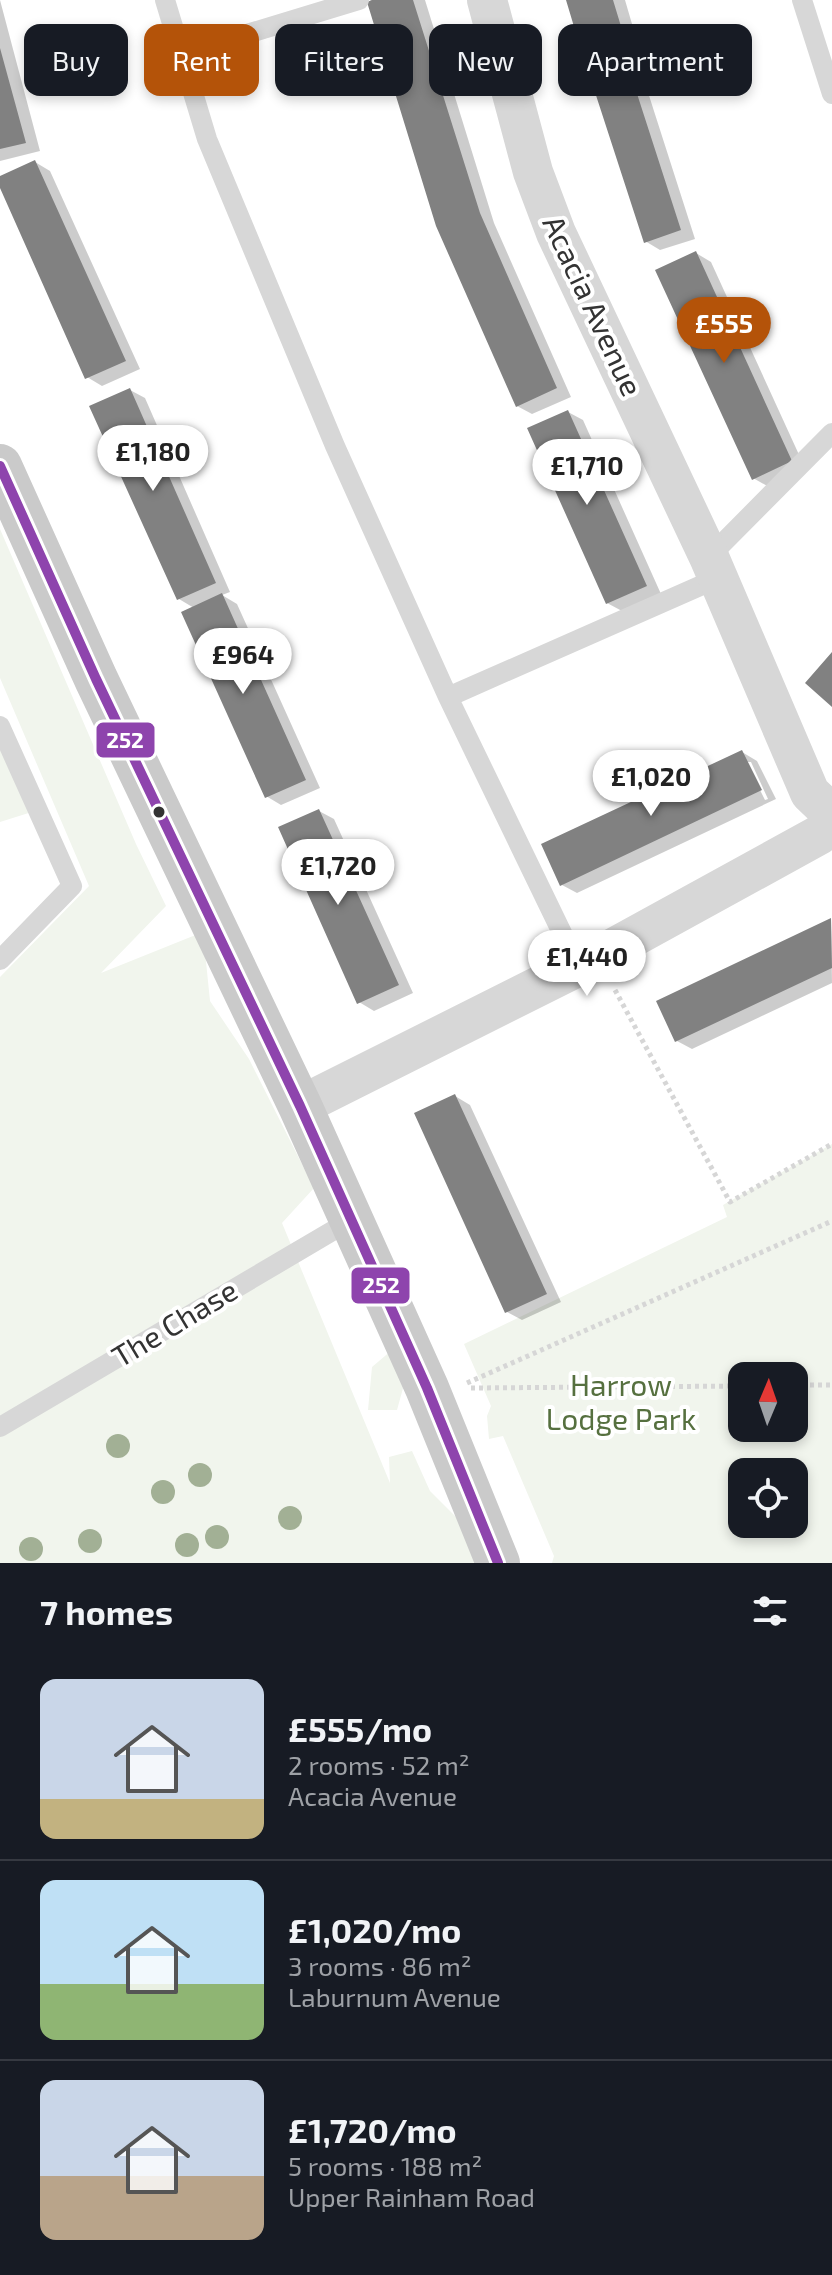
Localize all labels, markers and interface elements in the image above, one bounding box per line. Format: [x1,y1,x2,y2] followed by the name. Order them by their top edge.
[24,24,128,96] chip: Buy
[144,24,259,96] chip: Rent
[275,24,413,96] chip: Filters
[429,24,542,96] chip: New
[558,24,752,96] chip: Apartment
[536,209,651,401] street label: Acacia Avenue
[677,297,771,365] pin: £555
[695,307,753,338] text: £555
[88,425,218,493] pin: £1,180
[115,435,191,466] text: £1,180
[522,439,652,507] pin: £1,710
[550,449,624,480] text: £1,710
[196,628,290,696] pin: £964
[212,638,274,669] text: £964
[95,721,156,759] line badge: 252
[106,726,144,752] text: 252
[586,750,716,818] pin: £1,020
[611,760,691,791] text: £1,020
[151,804,167,820] unlabelled marker
[273,839,403,907] pin: £1,720
[299,849,377,880] text: £1,720
[522,930,652,998] pin: £1,440
[546,940,628,971] text: £1,440
[350,1266,411,1305] line badge: 252
[105,1271,243,1374] street label: The Chase
[362,1271,400,1297] text: 252
[728,1362,808,1442] north arrow
[728,1362,808,1538] map controls
[546,1366,696,1436] park label: Harrow Lodge Park
[728,1458,808,1538] button: locate
[748,1589,792,1633] icon: filters
[40,1591,173,1632] text: 7 homes
[288,1708,432,1749] text: £555/mo
[104,1711,200,1807] icon: home
[288,1749,470,1780] text: 2 rooms · 52 m²
[288,1780,457,1811] text: Acacia Avenue
[288,1909,461,1950] text: £1,020/mo
[104,1912,200,2008] icon: home
[288,1950,472,1981] text: 3 rooms · 86 m²
[288,1981,501,2012] text: Laburnum Avenue
[288,2109,457,2150] text: £1,720/mo
[104,2112,200,2208] icon: home
[288,2150,482,2181] text: 5 rooms · 188 m²
[288,2181,535,2212] text: Upper Rainham Road

